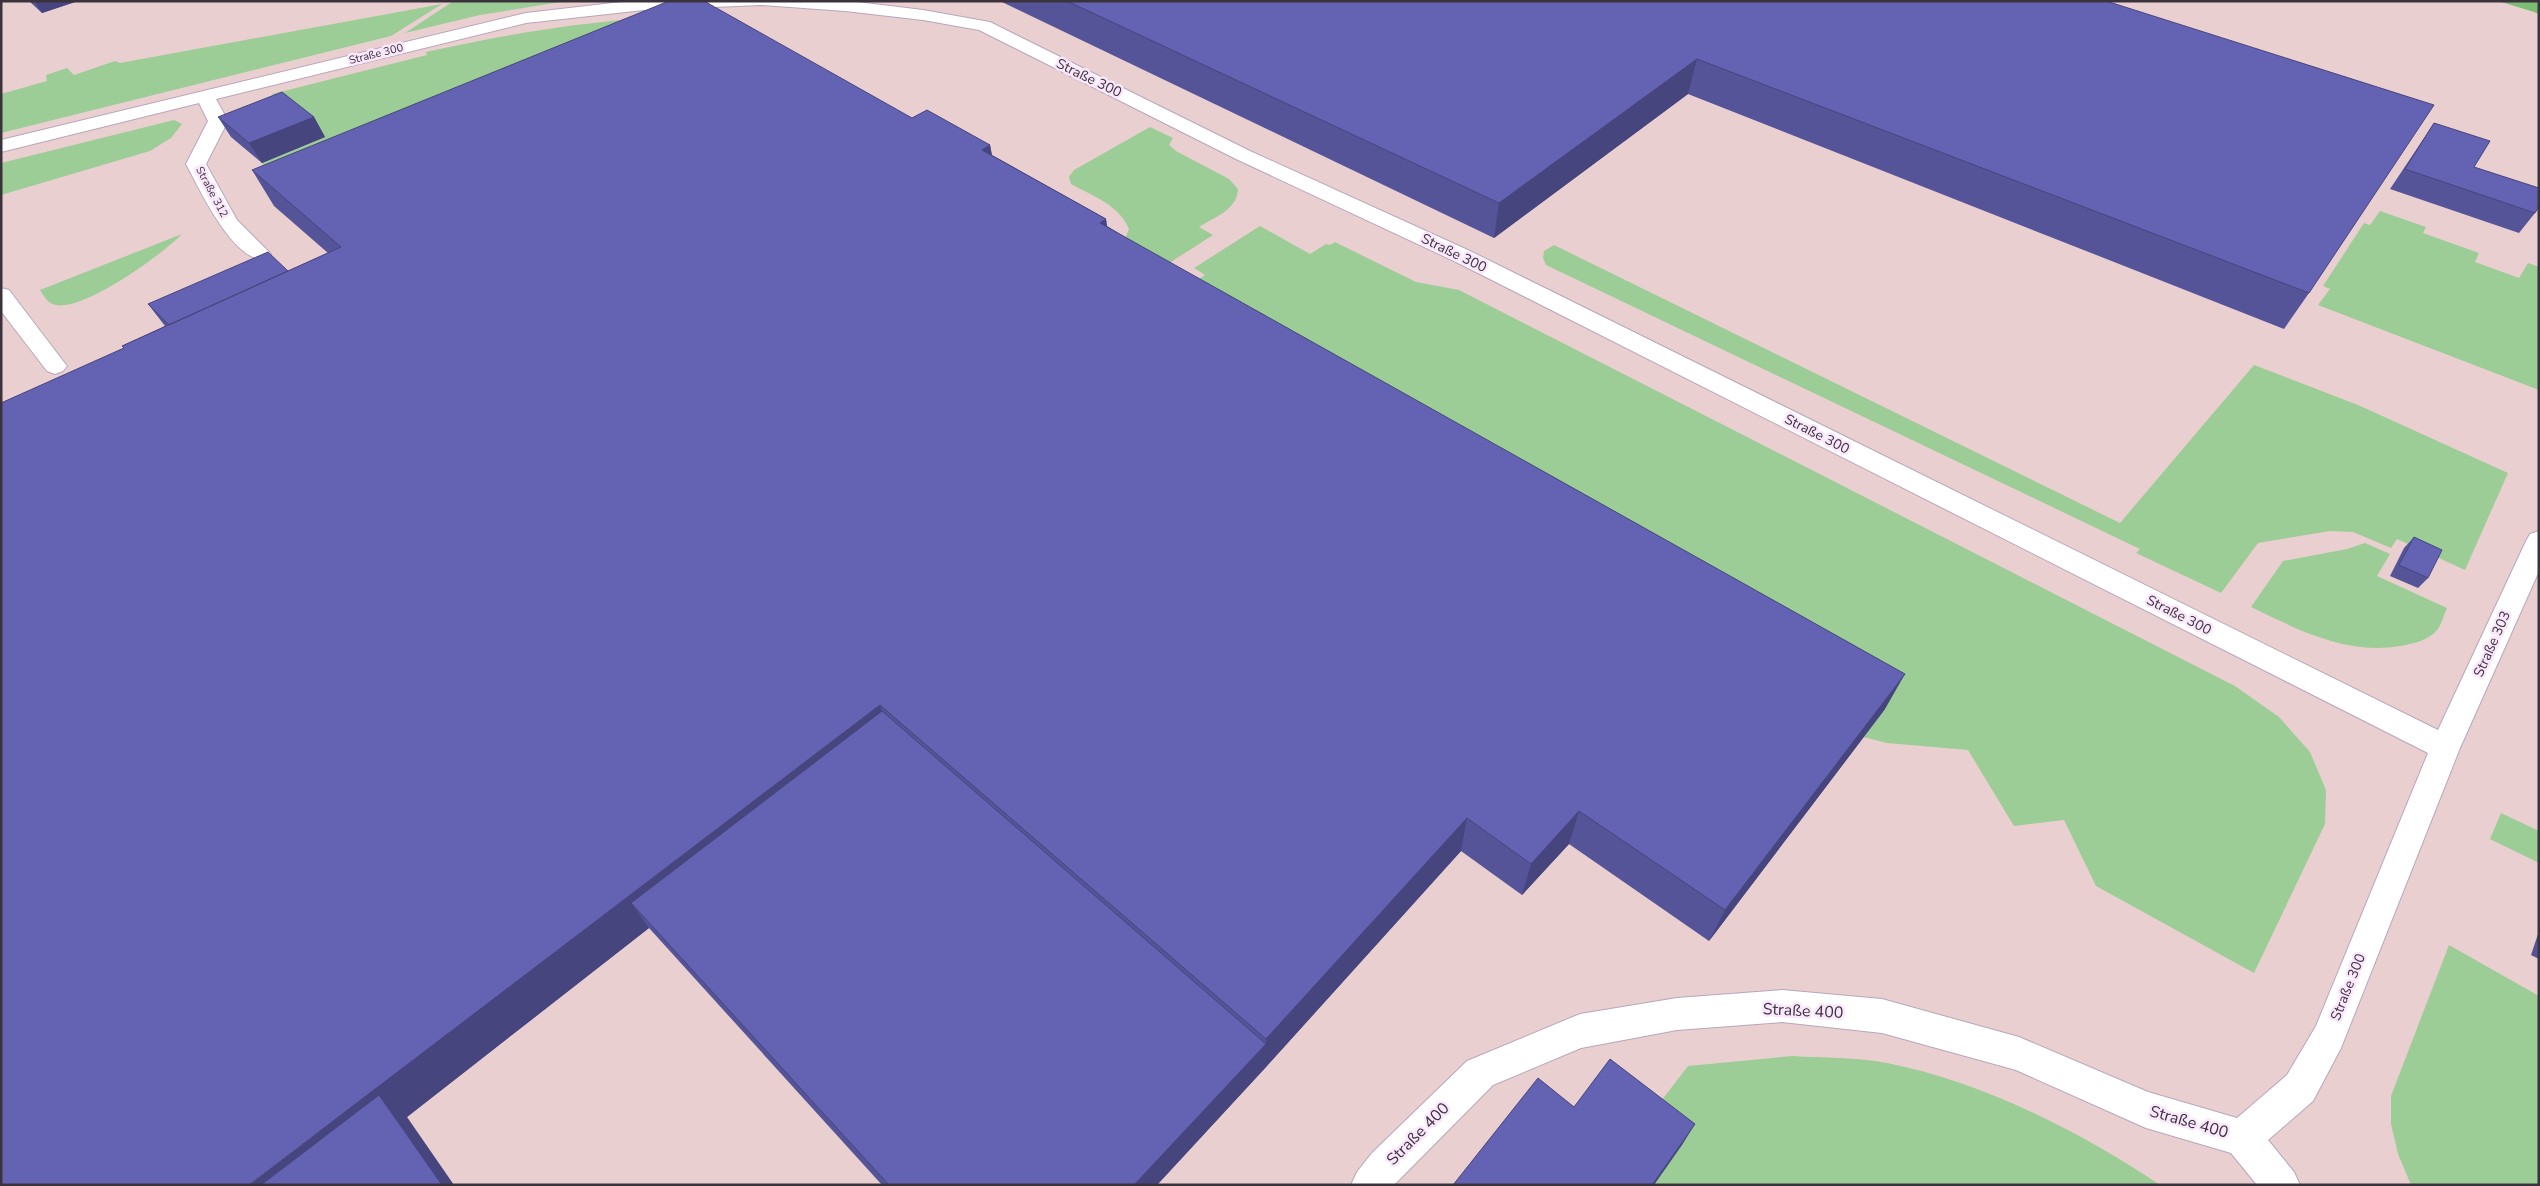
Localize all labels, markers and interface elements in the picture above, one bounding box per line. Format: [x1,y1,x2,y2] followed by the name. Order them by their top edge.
[347,40,405,68] street label: Straße 300
[1053,54,1125,102] street label: Straße 300
[192,164,232,220] street label: Straße 312
[1418,229,1490,277] street label: Straße 300
[1781,409,1853,459] street label: Straße 300
[2143,590,2215,640] street label: Straße 300
[2469,608,2515,680] street label: Straße 303
[2326,951,2370,1023] street label: Straße 300
[1762,998,1844,1024] street label: Straße 400
[1382,1098,1454,1170] street label: Straße 400
[2147,1100,2231,1144] street label: Straße 400

